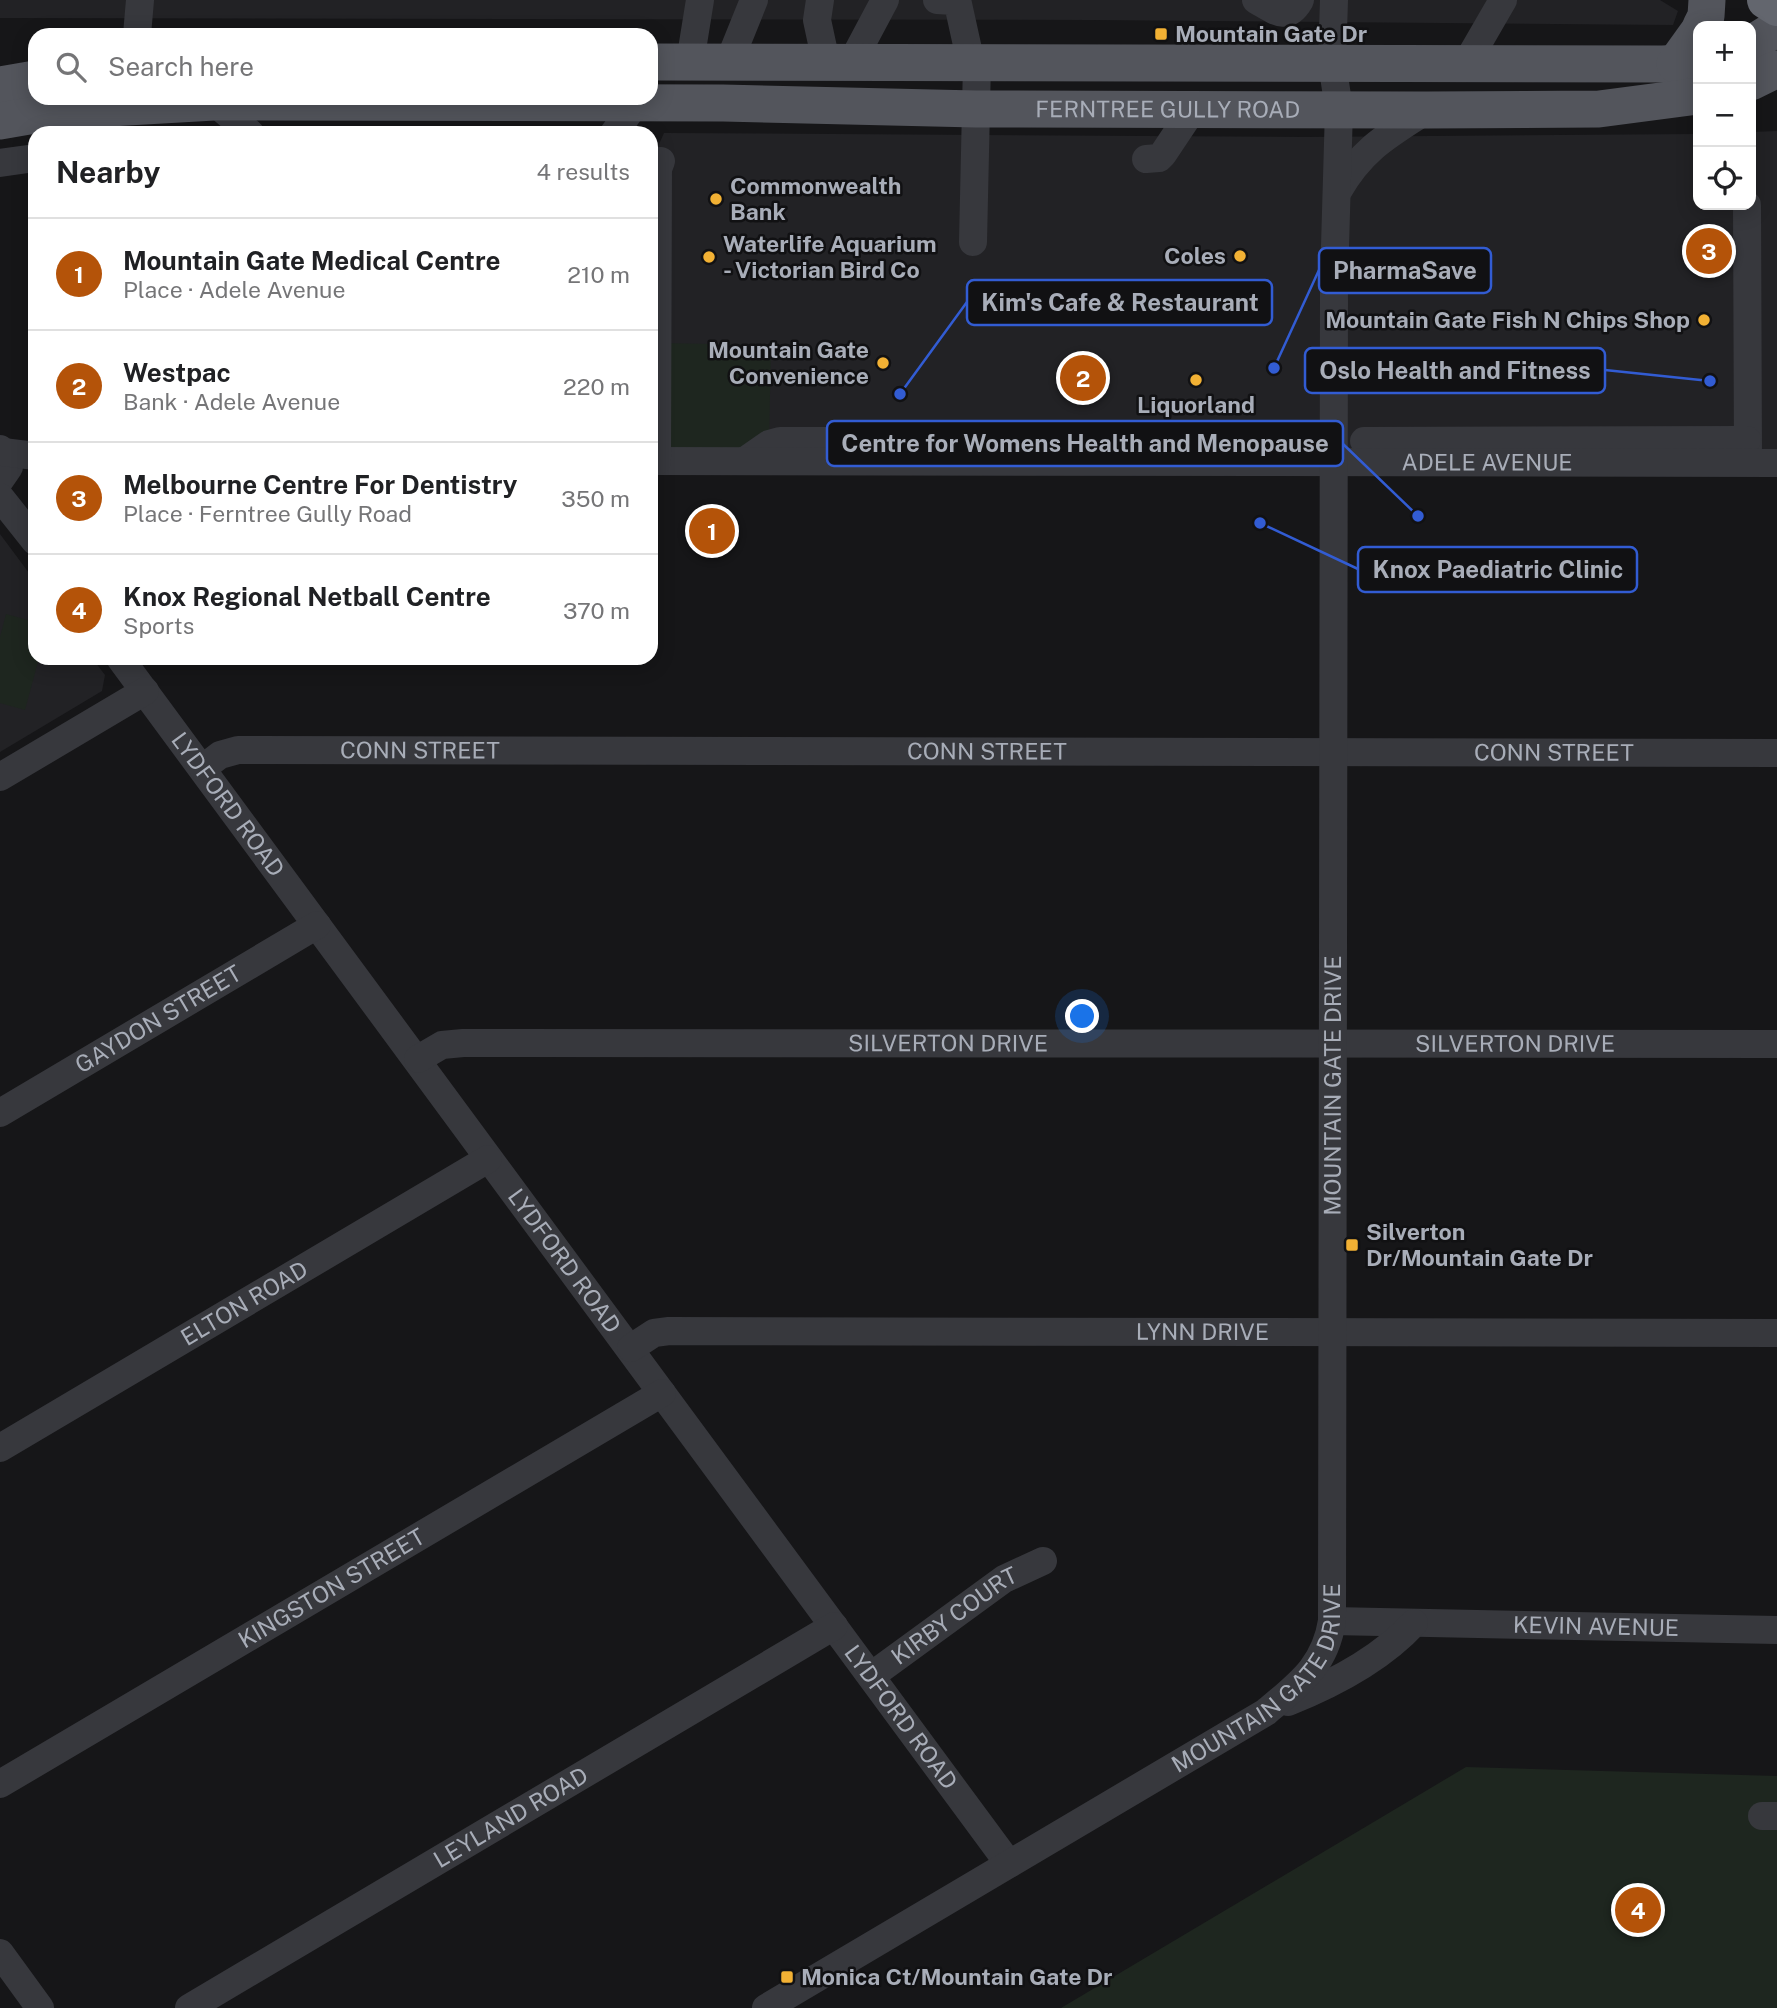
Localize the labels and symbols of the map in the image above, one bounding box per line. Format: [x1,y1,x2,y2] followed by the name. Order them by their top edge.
[1175,20,1367,47] place label: Mountain Gate Dr
[1153,26,1169,42] marker: Mountain Gate Dr
[1035,95,1300,123] street label: FERNTREE GULLY ROAD
[730,172,901,225] place label: Commonwealth Bank
[708,191,724,207] marker: Commonwealth Bank
[1686,225,1732,277] pin: 3
[723,230,937,283] place label: Waterlife Aquarium - Victorian Bird Co
[1164,242,1226,269] place label: Coles
[1232,248,1248,264] marker: Coles
[1319,248,1491,293] callout: PharmaSave
[701,249,717,265] marker: Waterlife Aquarium - Victorian Bird Co
[1333,256,1477,284] text: PharmaSave
[967,280,1272,325] callout: Kim's Cafe & Restaurant
[981,288,1259,316] text: Kim's Cafe & Restaurant
[1325,306,1690,333] place label: Mountain Gate Fish N Chips Shop
[1696,312,1712,328] marker: Mountain Gate Fish N Chips Shop
[708,336,869,389] place label: Mountain Gate Convenience
[1305,348,1605,393] callout: Oslo Health and Fitness
[1060,352,1106,404] pin: 2
[875,355,891,371] marker: Mountain Gate Convenience
[1319,356,1591,384] text: Oslo Health and Fitness
[1188,372,1204,388] marker: Liquorland
[1137,391,1255,418] place label: Liquorland
[827,421,1343,466] callout: Centre for Womens Health and Menopause
[841,429,1329,457] text: Centre for Womens Health and Menopause
[1401,448,1573,476] street label: ADELE AVENUE
[689,505,735,557] pin: 1
[1358,547,1637,592] callout: Knox Paediatric Clinic
[1373,555,1623,583] text: Knox Paediatric Clinic
[166,727,290,882] street label: LYDFORD ROAD
[340,736,500,764] street label: CONN STREET
[907,737,1067,765] street label: CONN STREET
[1474,738,1634,766] street label: CONN STREET
[1319,955,1346,1216] street label: MOUNTAIN GATE DRIVE
[70,959,246,1078] street label: GAYDON STREET
[1065,999,1099,1033] your location
[848,1029,1048,1056] street label: SILVERTON DRIVE
[1415,1030,1615,1057] street label: SILVERTON DRIVE
[503,1183,627,1338] street label: LYDFORD ROAD
[1366,1218,1593,1271] place label: Silverton Dr/Mountain Gate Dr
[1344,1237,1360,1253] marker: Silverton Dr/Mountain Gate Dr
[176,1255,312,1351] street label: ELTON ROAD
[1136,1318,1269,1345] street label: LYNN DRIVE
[233,1522,430,1653] street label: KINGSTON STREET
[886,1561,1021,1670] street label: KIRBY COURT
[1167,1583,1345,1778] street label: MOUNTAIN GATE DRIVE
[1513,1611,1679,1641] street label: KEVIN AVENUE
[839,1640,963,1794] street label: LYDFORD ROAD
[429,1761,593,1873] street label: LEYLAND ROAD
[1615,1884,1661,1936] pin: 4
[801,1963,1113,1990] place label: Monica Ct/Mountain Gate Dr
[779,1969,795,1985] marker: Monica Ct/Mountain Gate Dr

